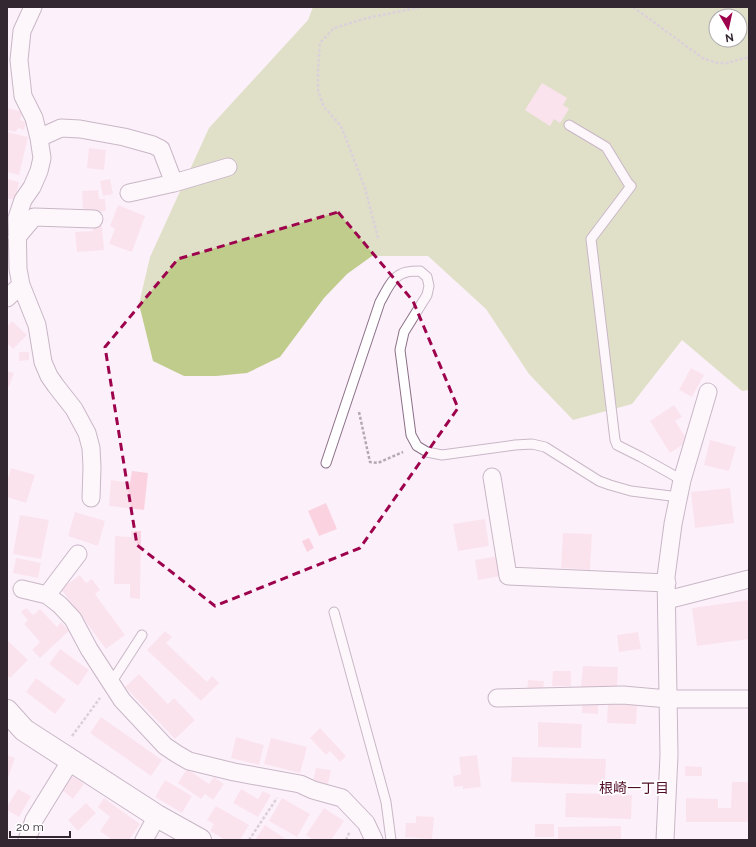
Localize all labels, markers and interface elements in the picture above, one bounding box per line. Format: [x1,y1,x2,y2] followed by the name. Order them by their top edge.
[708,8,748,48] north arrow
[724,30,735,44] text: N
[599,780,669,796] district label: 根崎一丁目
[10,813,70,839] scale bar
[16,820,44,834] text: 20 m

